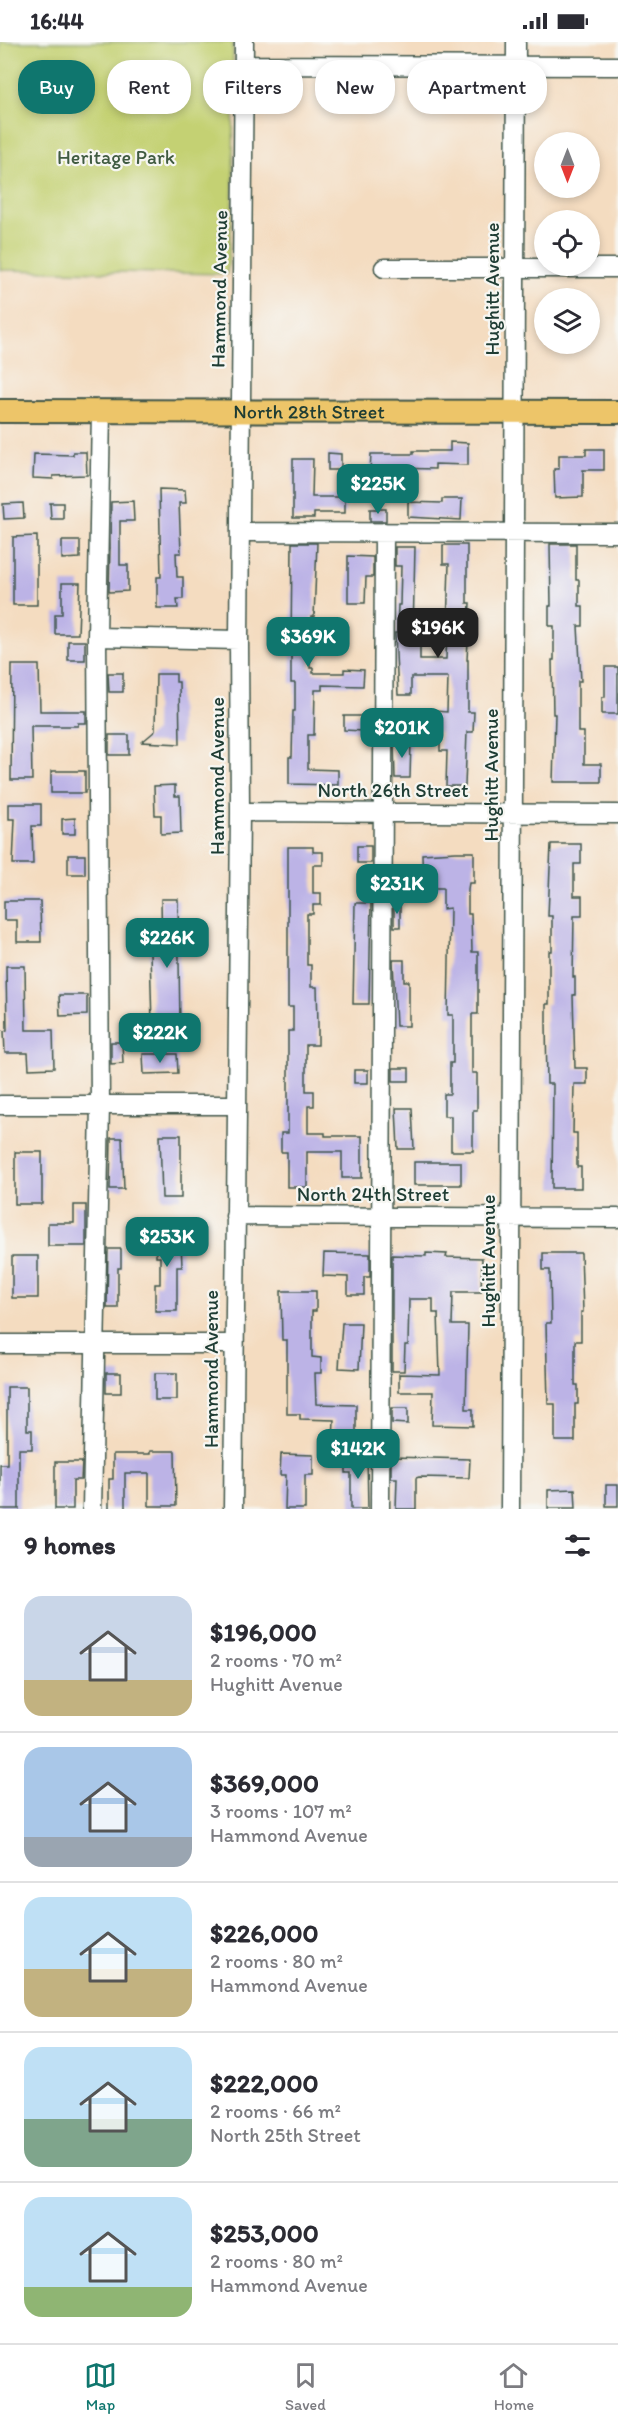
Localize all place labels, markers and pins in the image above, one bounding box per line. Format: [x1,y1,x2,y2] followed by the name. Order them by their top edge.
[336,464,420,515] pin: $225K
[396,608,480,659] pin: $196K
[266,617,350,668] pin: $369K
[360,708,444,759] pin: $201K
[355,864,439,915] pin: $231K
[125,918,209,969] pin: $226K
[118,1013,202,1064] pin: $222K
[125,1217,209,1268] pin: $253K
[316,1429,400,1480] pin: $142K

